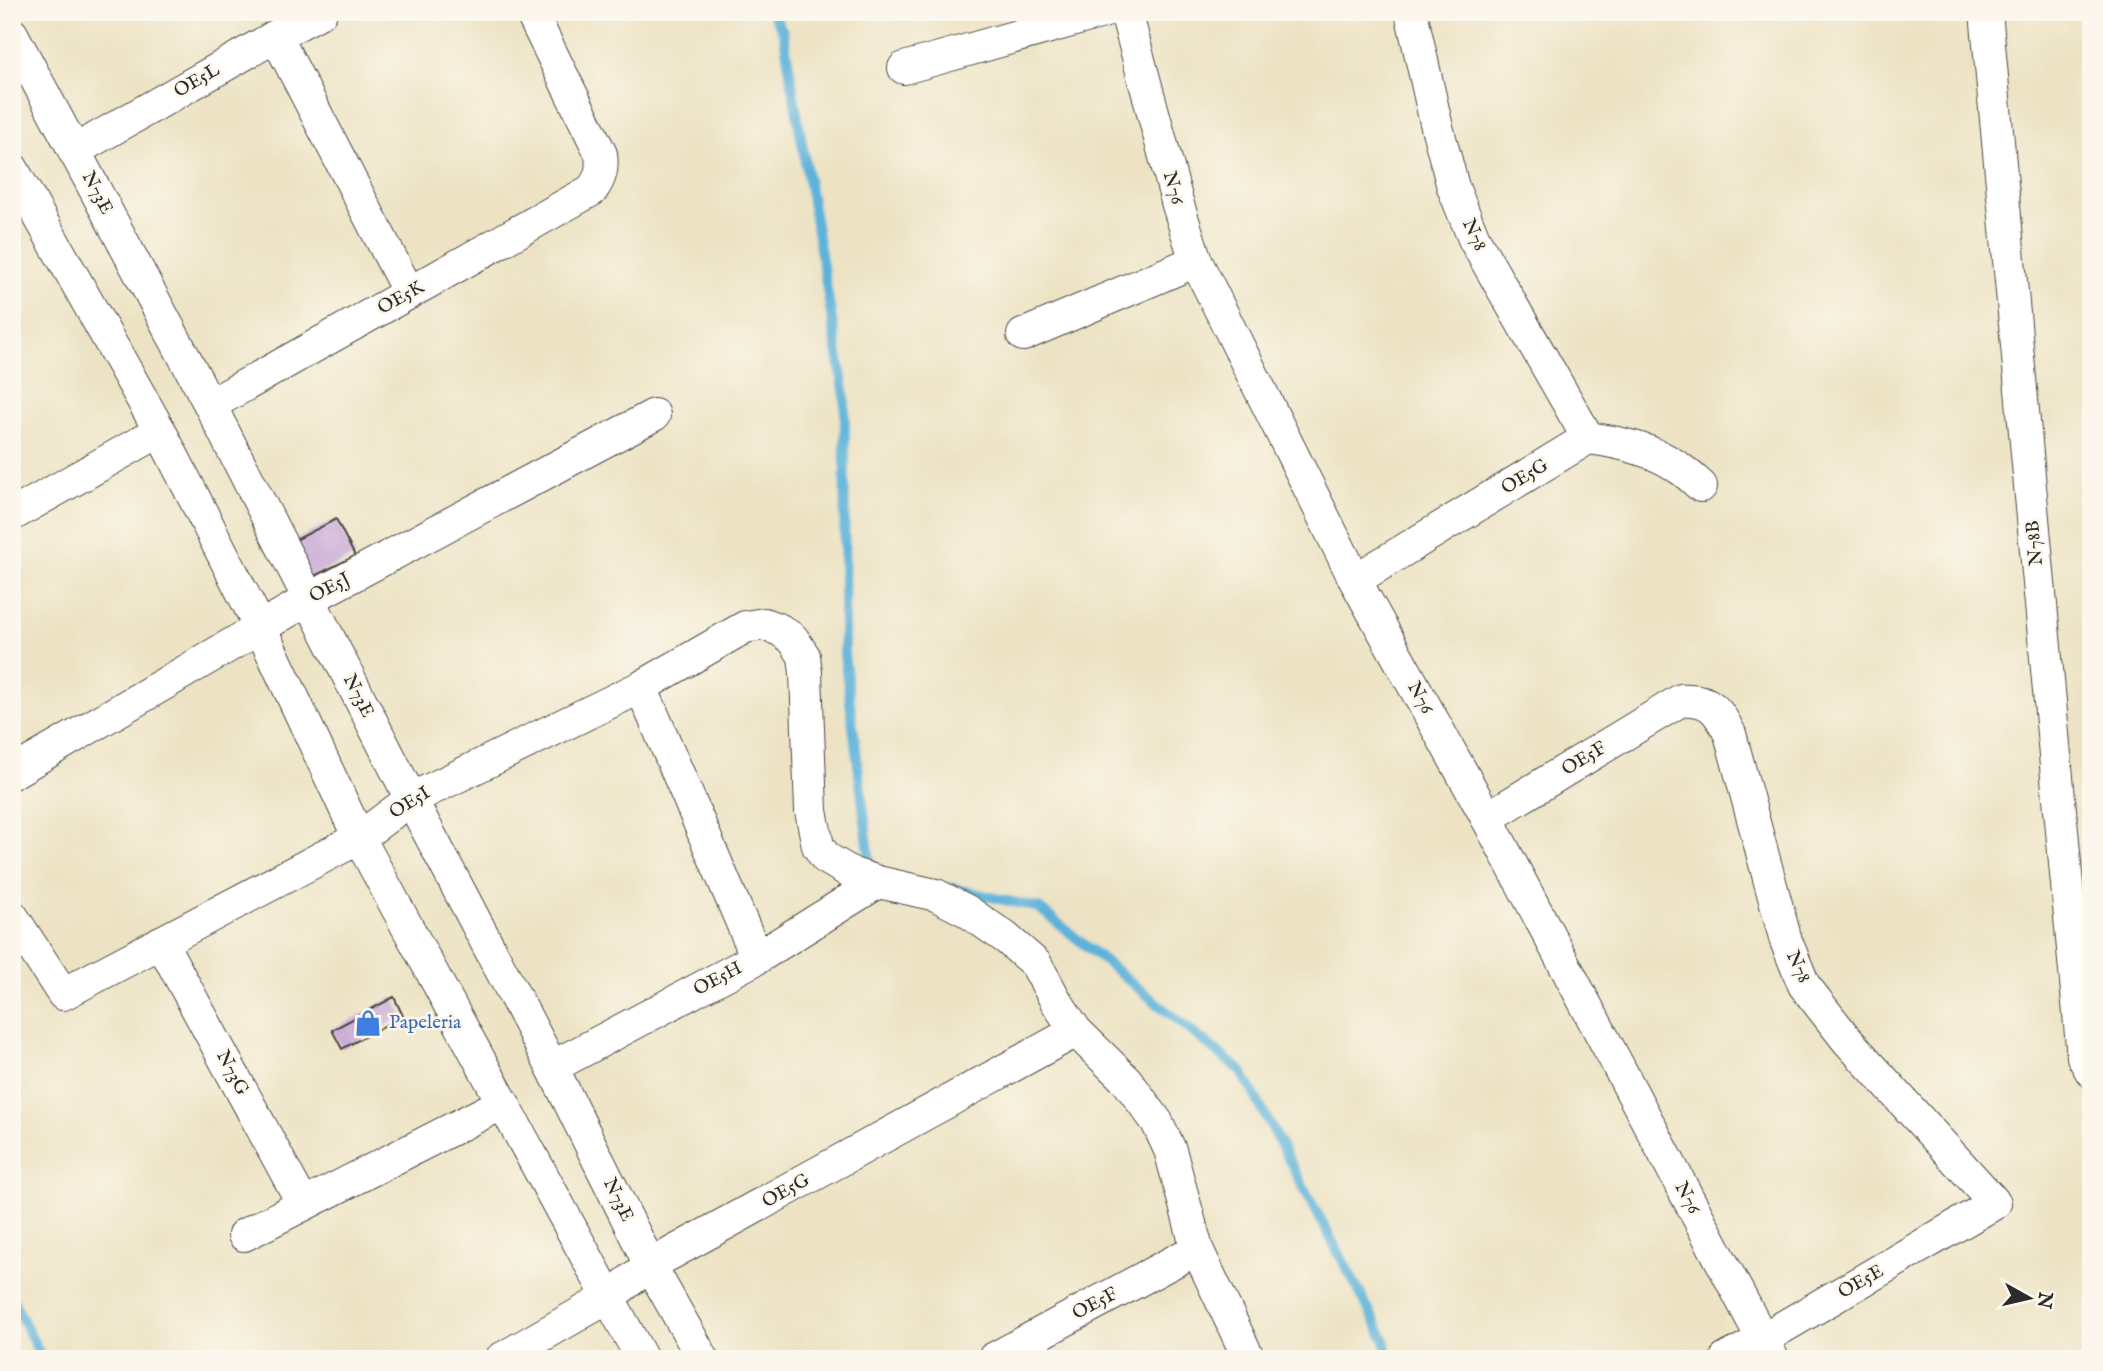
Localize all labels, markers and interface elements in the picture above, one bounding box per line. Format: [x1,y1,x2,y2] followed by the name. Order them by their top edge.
[170,58,225,104] street label: OE5L
[76,167,118,219] street label: N73E
[1157,169,1189,208] street label: N76
[1456,215,1492,255] street label: N78
[374,275,429,320] street label: OE5K
[1497,454,1553,500] street label: OE5G
[2021,519,2049,567] street label: N78B
[305,567,355,609] street label: OE5J
[337,670,379,722] street label: N73E
[1401,678,1439,719] street label: N76
[1557,736,1611,782] street label: OE5F
[385,781,435,825] street label: OE5I
[1780,947,1816,987] street label: N78
[689,956,747,1002] street label: OE5H
[353,1008,383,1038] shop icon: Papeleria
[389,1011,462,1035] place label: Papeleria
[210,1046,254,1100] street label: N73G
[758,1168,814,1214] street label: OE5G
[597,1174,639,1226] street label: N73E
[1669,1178,1706,1219] street label: N76
[1834,1259,1888,1305] street label: OE5E
[1994,1262,2064,1332] north arrow
[1068,1282,1122,1326] street label: OE5F
[2031,1289,2057,1310] text: N

